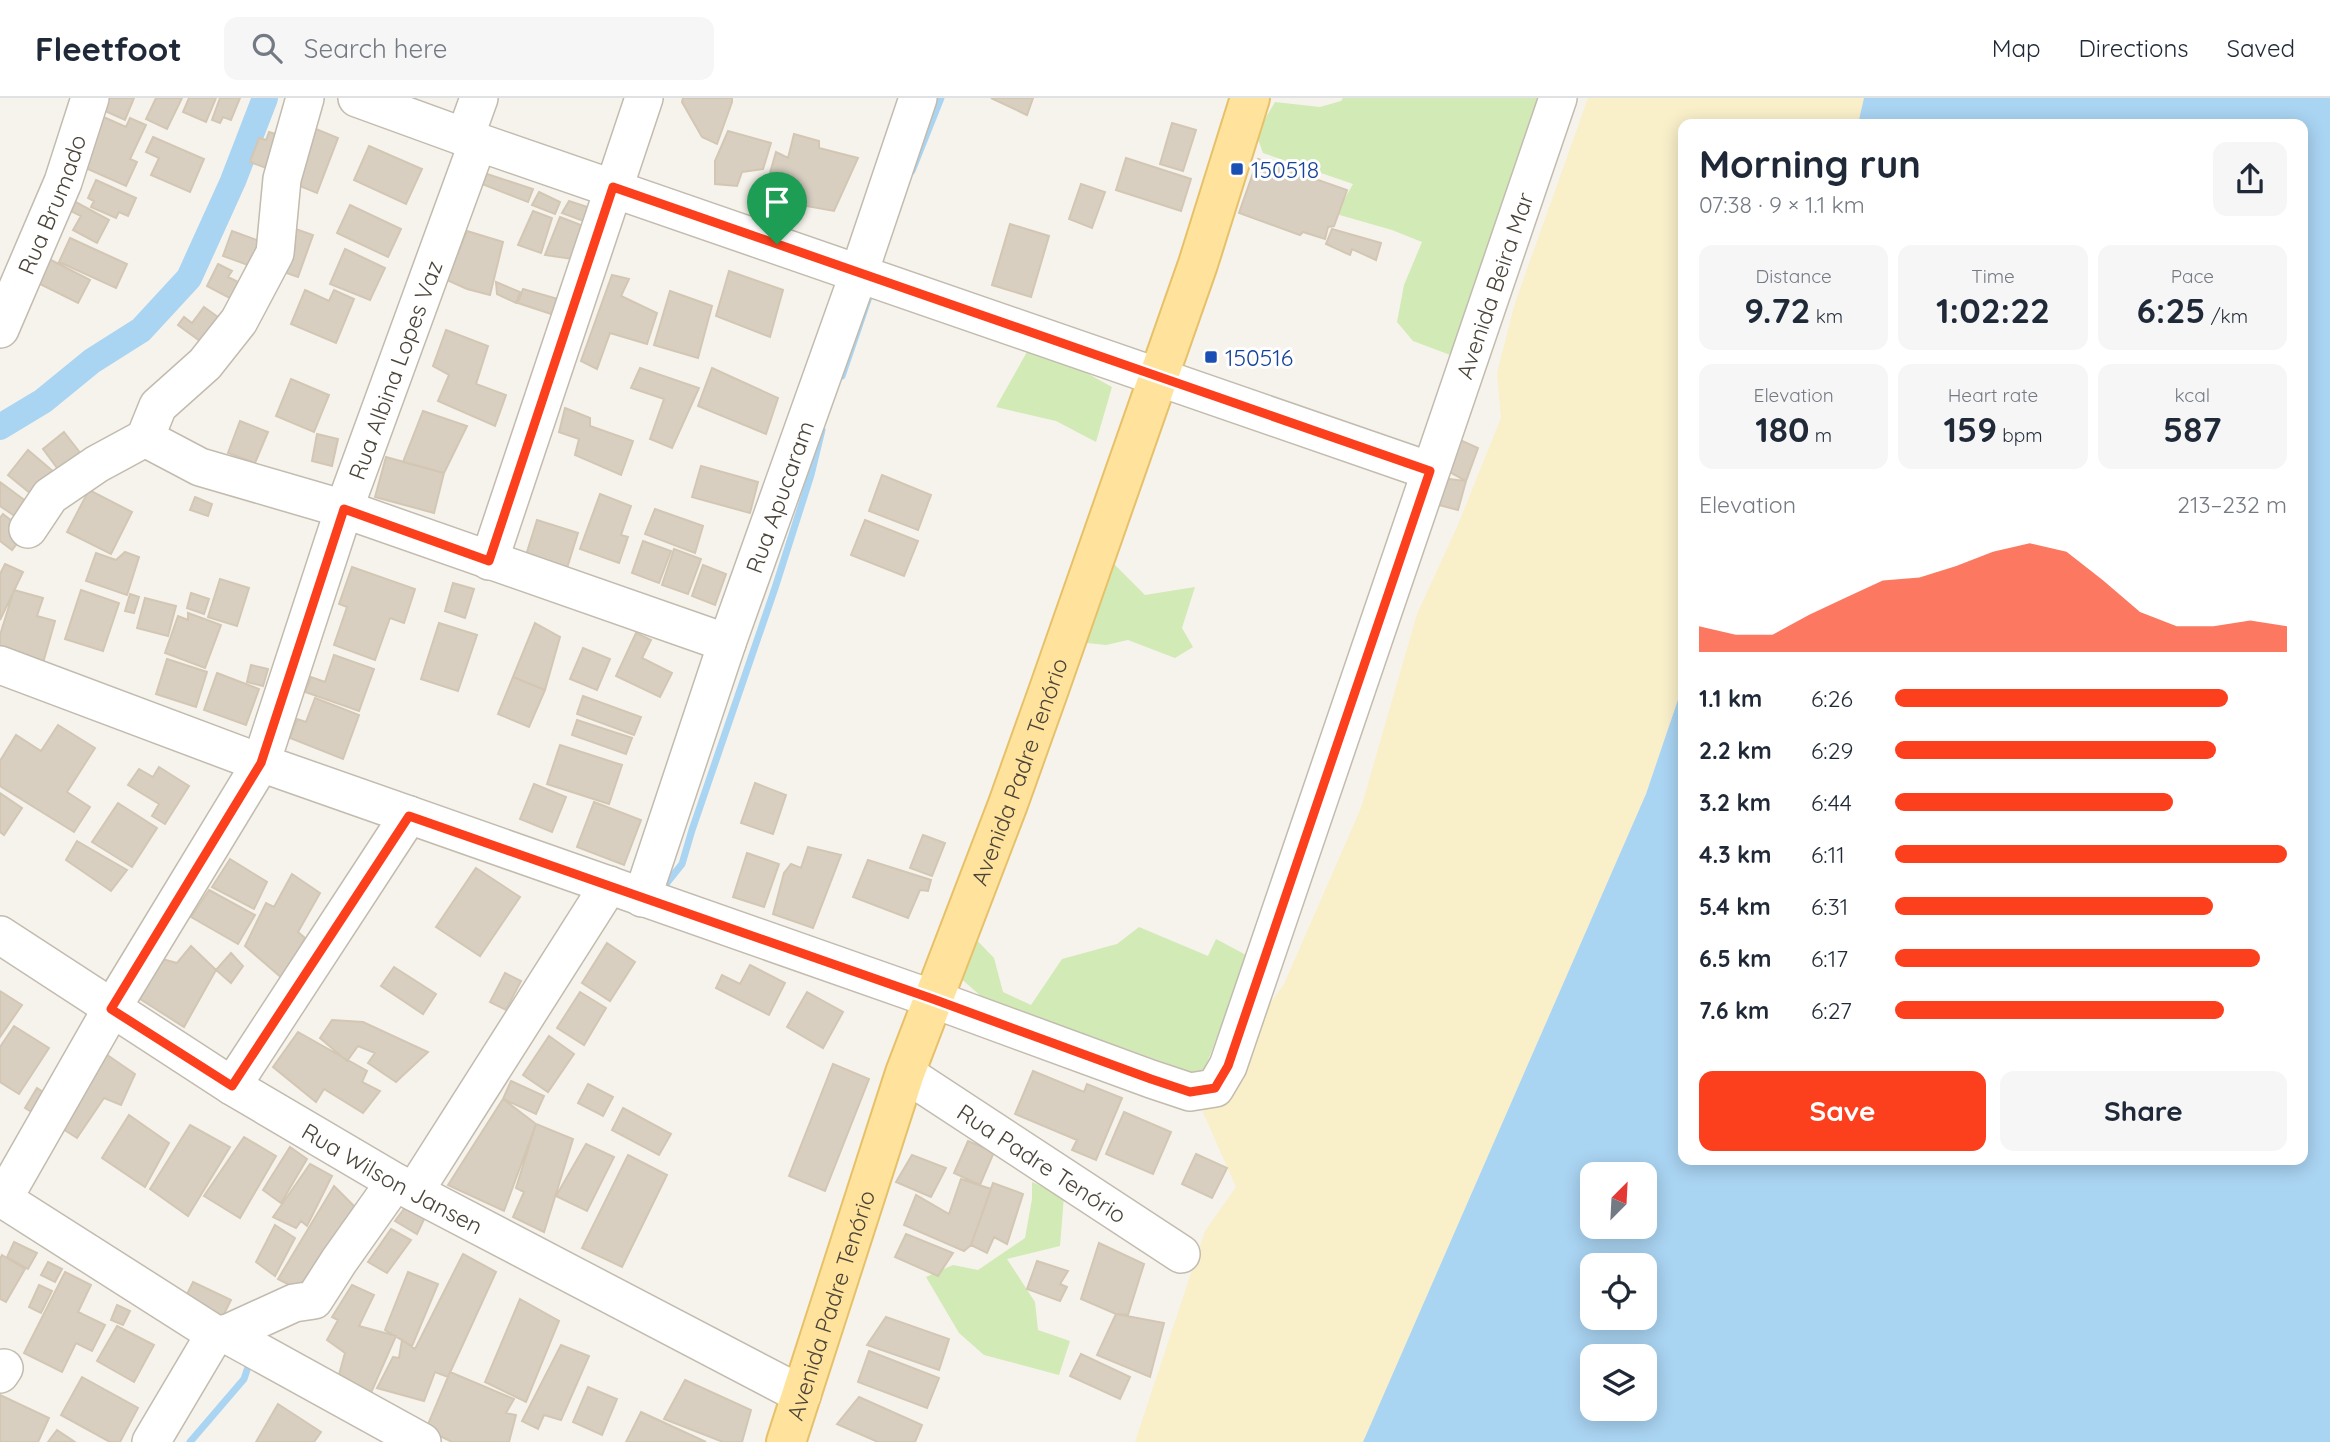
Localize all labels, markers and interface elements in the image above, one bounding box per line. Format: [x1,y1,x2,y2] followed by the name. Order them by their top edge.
[224,17,714,80] search box
[35,28,182,69] text: Fleetfoot
[248,29,286,67] icon: search
[304,32,447,65] text: Search here
[1992,33,2041,63] text: Map
[2079,33,2189,63] text: Directions
[2227,33,2295,63] text: Saved
[11,131,92,279] street label: Rua Brumado
[1699,140,1921,188] text: Morning run
[2213,142,2287,216] button: share
[1251,155,1319,184] place label: 150518
[1229,161,1245,177] marker: 150518
[747,172,807,244] pin
[758,183,796,221] icon: arrive
[1449,188,1539,382] street label: Avenida Beira Mar
[1699,190,1865,219] text: 07:38 · 9 × 1.1 km
[342,256,448,483] street label: Rua Albina Lopes Vaz
[1756,264,1832,288] text: Distance
[1971,264,2015,288] text: Time
[2171,264,2214,288] text: Pace
[1744,288,1810,332] text: 9.72
[1936,288,2050,332] text: 1:02:22
[2137,288,2206,332] text: 6:25
[1810,304,1843,328] text: km
[2206,304,2248,328] text: /km
[1225,343,1293,372] place label: 150516
[1203,349,1219,365] marker: 150516
[1754,383,1834,407] text: Elevation
[1948,383,2038,407] text: Heart rate
[2175,383,2210,407] text: kcal
[1755,407,1810,451] text: 180
[1943,407,1997,451] text: 159
[2163,407,2222,451] text: 587
[739,417,820,577] street label: Rua Apucaram
[1810,423,1832,447] text: m
[1997,423,2043,447] text: bpm
[1699,490,1796,519] text: Elevation
[2177,490,2287,519] text: 213–232 m
[964,654,1073,889] street label: Avenida Padre Tenório
[1699,684,1762,713] text: 1.1 km
[1811,684,1853,713] text: 6:26
[1699,736,1772,765] text: 2.2 km
[1811,736,1853,765] text: 6:29
[1699,788,1771,817] text: 3.2 km
[1811,788,1852,817] text: 6:44
[1699,840,1771,869] text: 4.3 km
[1811,840,1845,869] text: 6:11
[1699,892,1771,921] text: 5.4 km
[1811,892,1848,921] text: 6:31
[1699,944,1771,973] text: 6.5 km
[1811,944,1848,973] text: 6:17
[1699,996,1769,1025] text: 7.6 km
[1811,996,1852,1025] text: 6:27
[1699,1071,1986,1151] button: Save
[2000,1071,2287,1151] button: Share
[952,1097,1132,1229] street label: Rua Padre Tenório
[297,1116,488,1240] street label: Rua Wilson Jansen
[1580,1162,1657,1239] north arrow
[1580,1162,1657,1421] map controls
[780,1186,881,1424] street label: Avenida Padre Tenório
[1580,1253,1657,1330] button: locate
[1580,1344,1657,1421] button: layers

